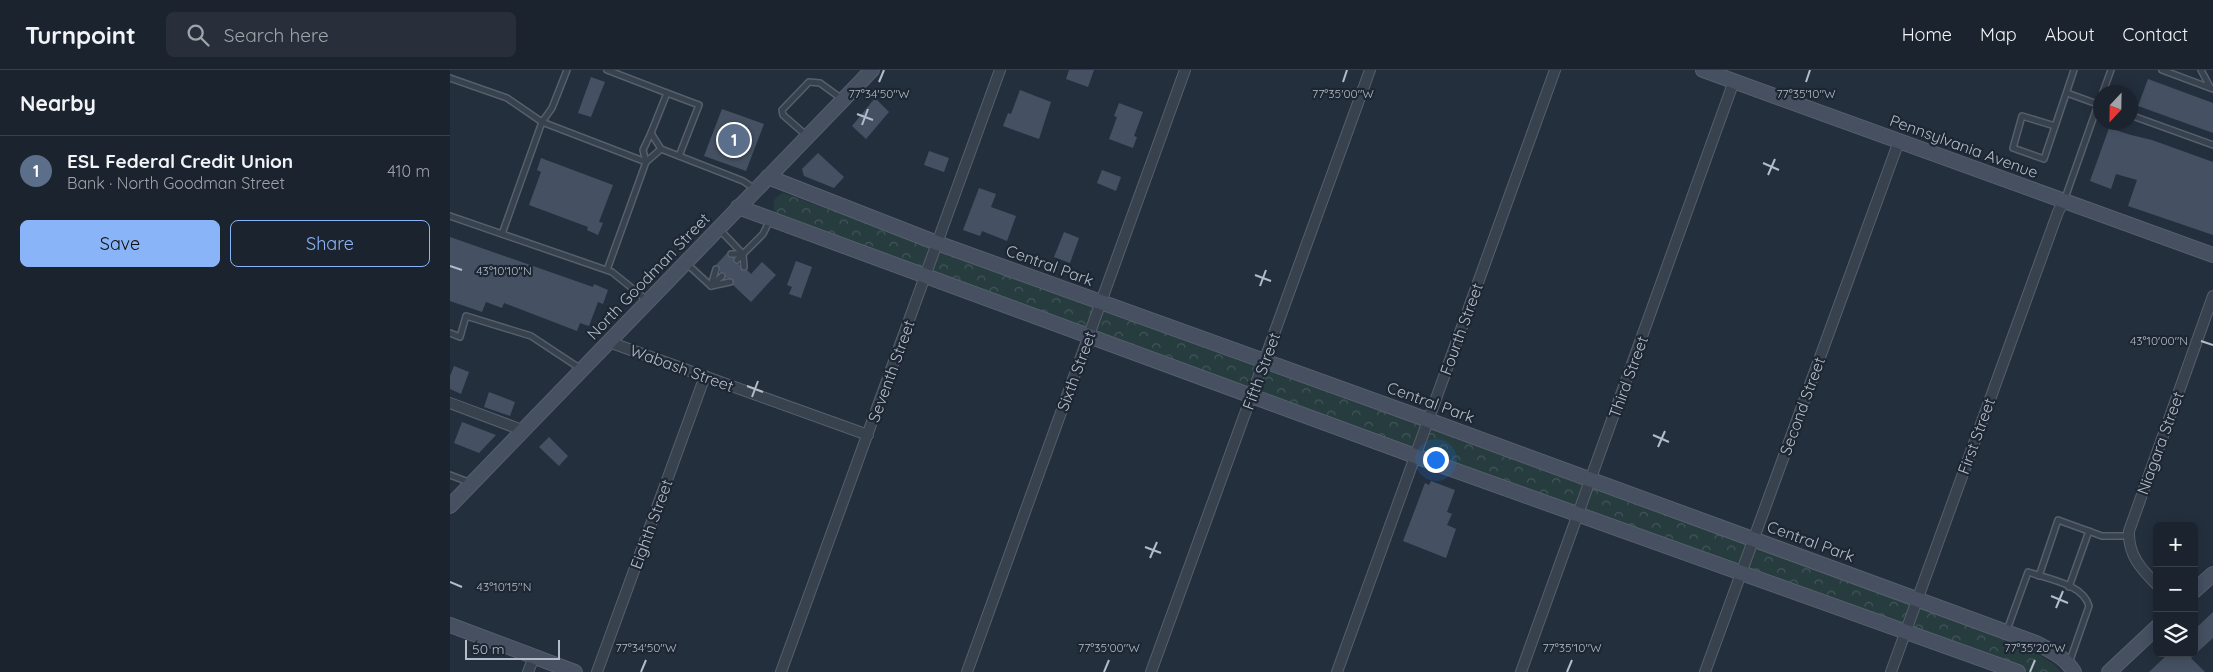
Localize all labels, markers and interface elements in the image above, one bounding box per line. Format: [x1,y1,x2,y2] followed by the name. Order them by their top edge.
[166,12,516,57] search box
[25,20,136,50] text: Turnpoint
[184,21,212,49] icon: search
[224,23,329,47] text: Search here
[1902,23,1952,46] text: Home
[1980,23,2017,46] text: Map
[2045,23,2095,46] text: About
[2123,23,2188,46] text: Contact
[2093,85,2138,130] north arrow
[848,86,910,101] text: 77°34'50"W
[1312,86,1374,101] text: 77°35'00"W
[1776,86,1836,101] text: 77°35'10"W
[20,90,96,116] text: Nearby
[1887,110,2041,182] street label: Pennsylvania Avenue
[718,121,750,159] pin: 1
[67,149,293,173] text: ESL Federal Credit Union
[33,161,39,181] text: 1
[387,161,430,181] text: 410 m
[67,173,285,193] text: Bank · North Goodman Street
[582,209,714,343] street label: North Goodman Street
[20,220,220,267] button: Save
[230,220,430,267] button: Share
[1003,240,1097,290] street label: Central Park
[476,263,532,278] text: 43°10'10"N
[1435,280,1487,378] street label: Fourth Street
[863,317,919,425] street label: Seventh Street
[1052,328,1100,414] street label: Sixth Street
[1238,330,1284,412] street label: Fifth Street
[1604,333,1652,421] street label: Third Street
[2130,333,2188,348] text: 43°10'00"N
[627,340,737,396] street label: Wabash Street
[1775,354,1829,458] street label: Second Street
[1384,377,1478,427] street label: Central Park
[2132,389,2188,497] street label: Niagara Street
[1953,395,1999,477] street label: First Street
[1423,447,1449,473] your location
[625,476,677,572] street label: Eighth Street
[1764,516,1858,566] street label: Central Park
[2153,522,2198,657] map controls
[2153,522,2198,567] button: +
[2153,567,2198,612] button: −
[477,579,531,594] text: 43°10'15"N
[2153,612,2198,657] button: layers
[465,637,560,660] scale bar
[472,640,505,658] text: 50 m
[615,640,677,655] text: 77°34'50"W
[1078,640,1140,655] text: 77°35'00"W
[1542,640,1602,655] text: 77°35'10"W
[2004,640,2066,655] text: 77°35'20"W

